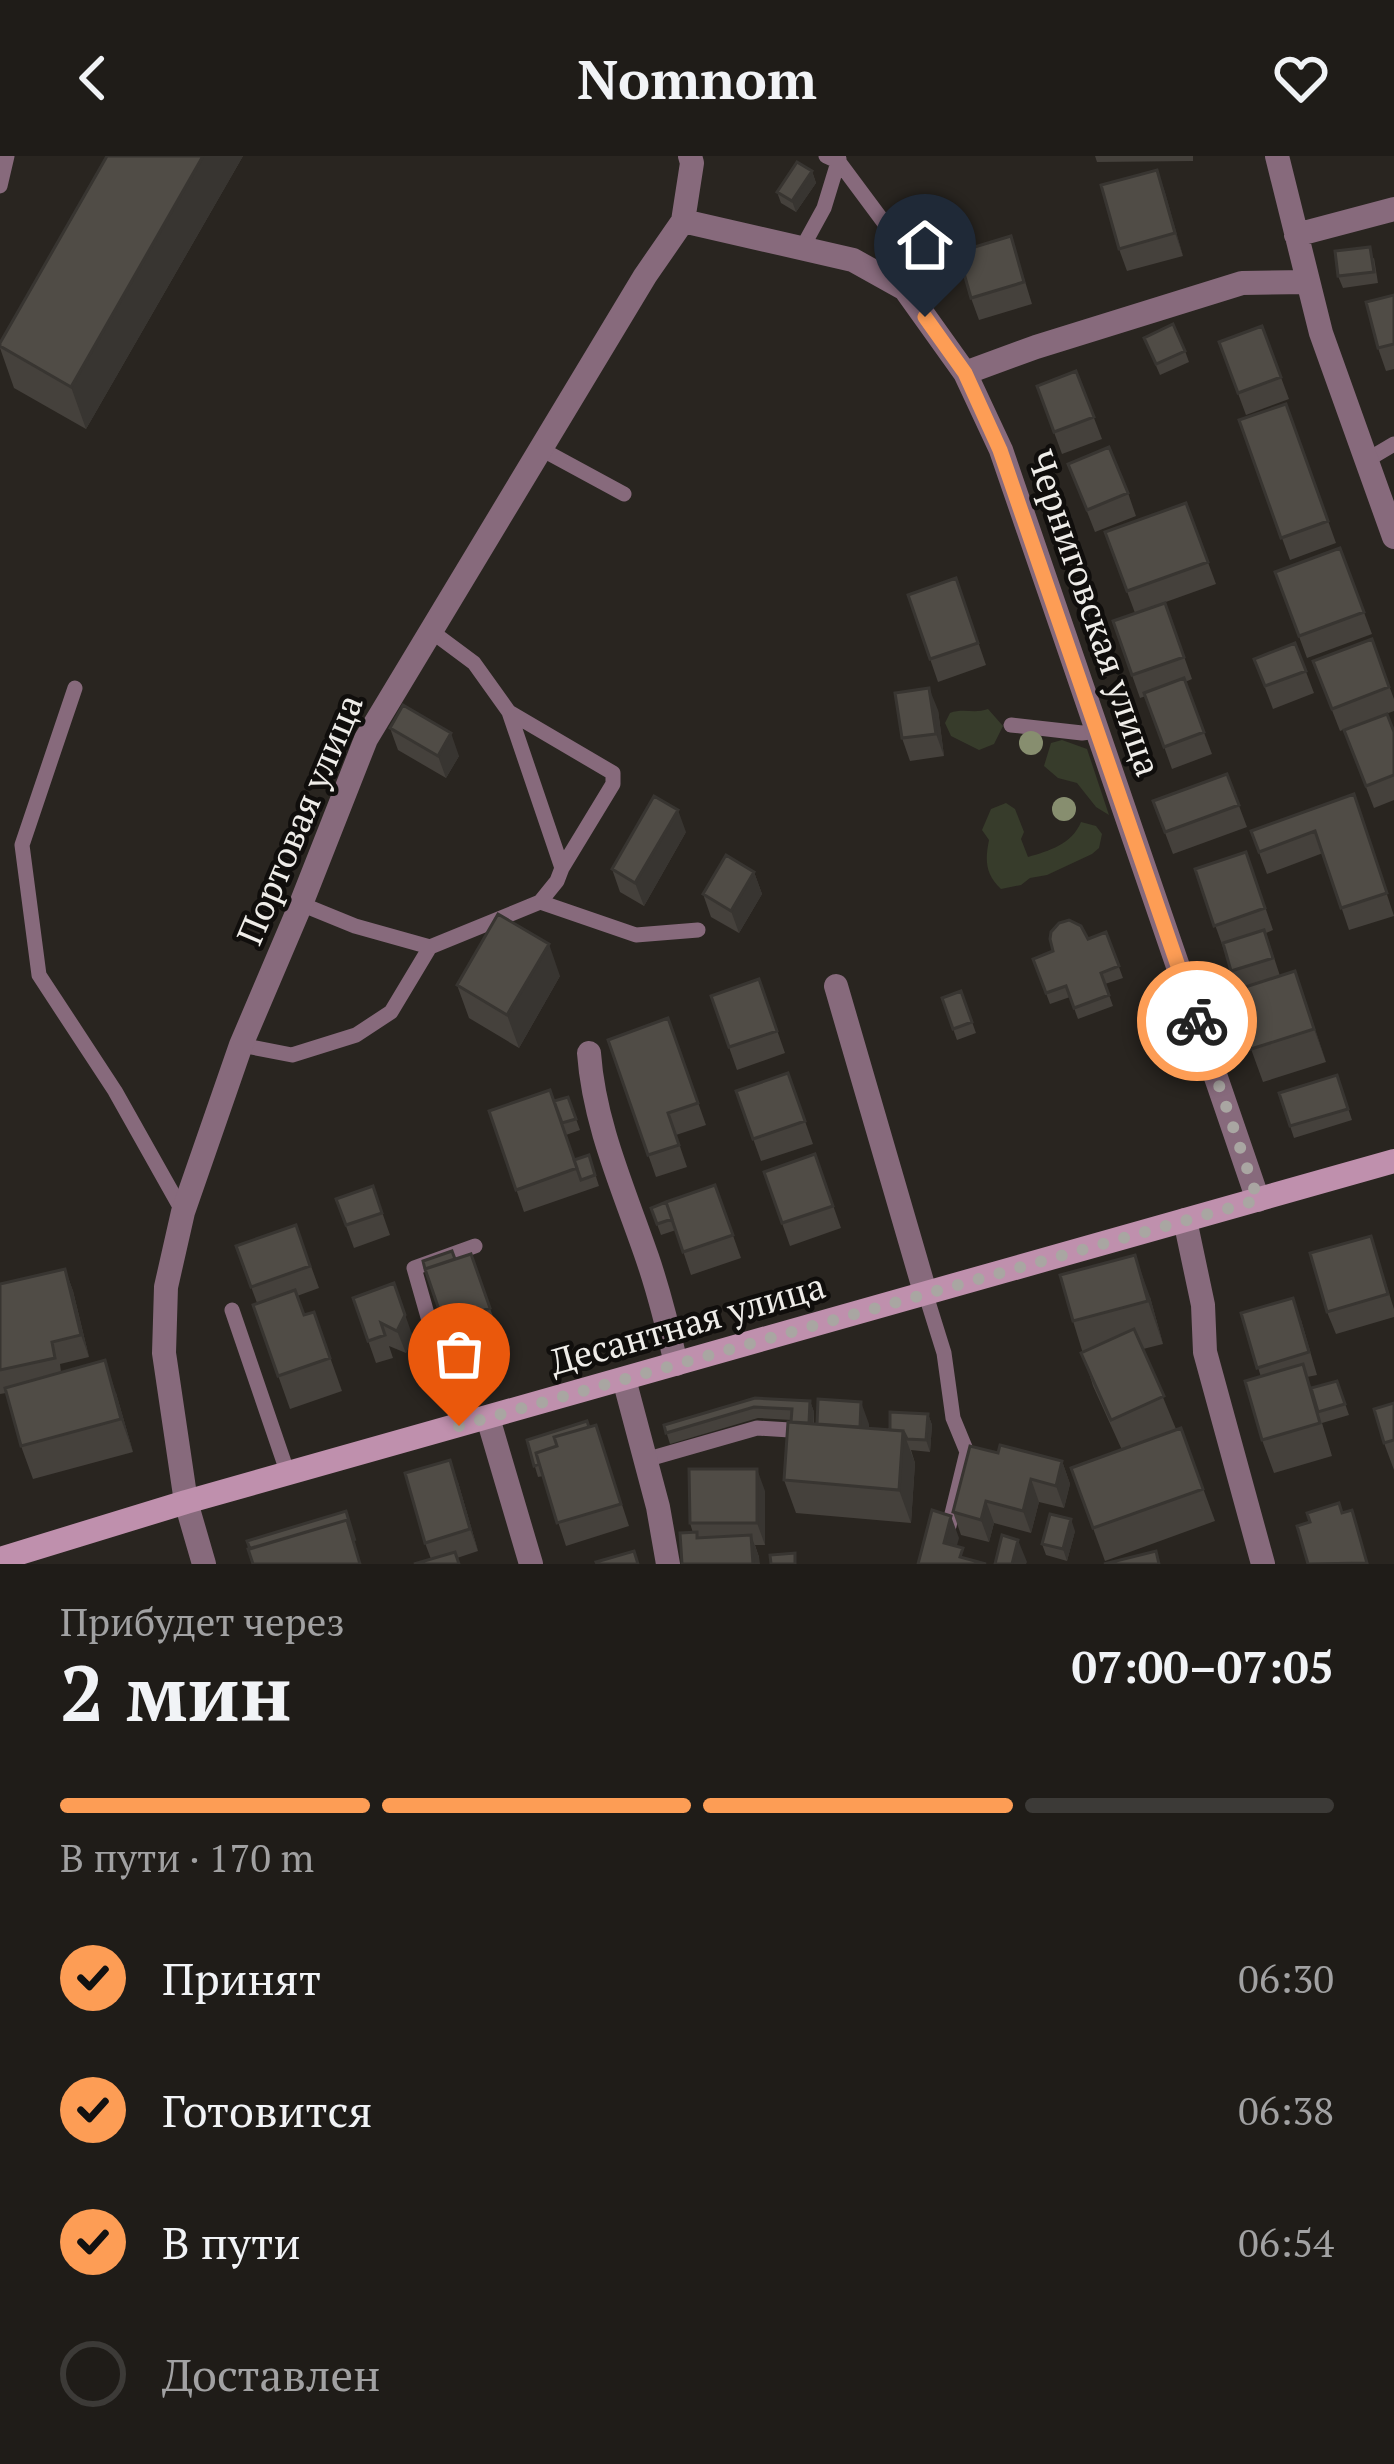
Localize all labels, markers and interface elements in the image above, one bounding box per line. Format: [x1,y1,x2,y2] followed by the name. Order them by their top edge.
[577,43,817,114] text: Nomnom
[60,45,126,111] icon: back
[1268,45,1334,111] icon: heart
[874,194,976,317] pin
[892,212,958,278] icon: home
[1017,444,1173,782] street label: Черниговская улица
[225,687,373,951] street label: Портовая улица
[1137,961,1257,1081] courier
[1164,988,1230,1054] icon: bike
[544,1261,830,1385] street label: Десантная улица
[408,1303,510,1426] pin
[426,1321,492,1387] icon: bag
[60,1595,345,1647] text: Прибудет через
[1072,1636,1334,1696] text: 07:00–07:05
[60,1640,292,1743] text: 2 мин
[60,1831,314,1883] text: В пути · 170 m
[60,1945,126,2011] icon: check
[162,1948,321,2008] text: Принят
[1238,1952,1334,2004] text: 06:30
[60,2077,126,2143] icon: check
[162,2080,372,2140] text: Готовится
[1238,2084,1334,2136] text: 06:38
[60,2209,126,2275] icon: check
[162,2212,301,2272] text: В пути
[1238,2216,1334,2268] text: 06:54
[162,2344,381,2404] text: Доставлен

